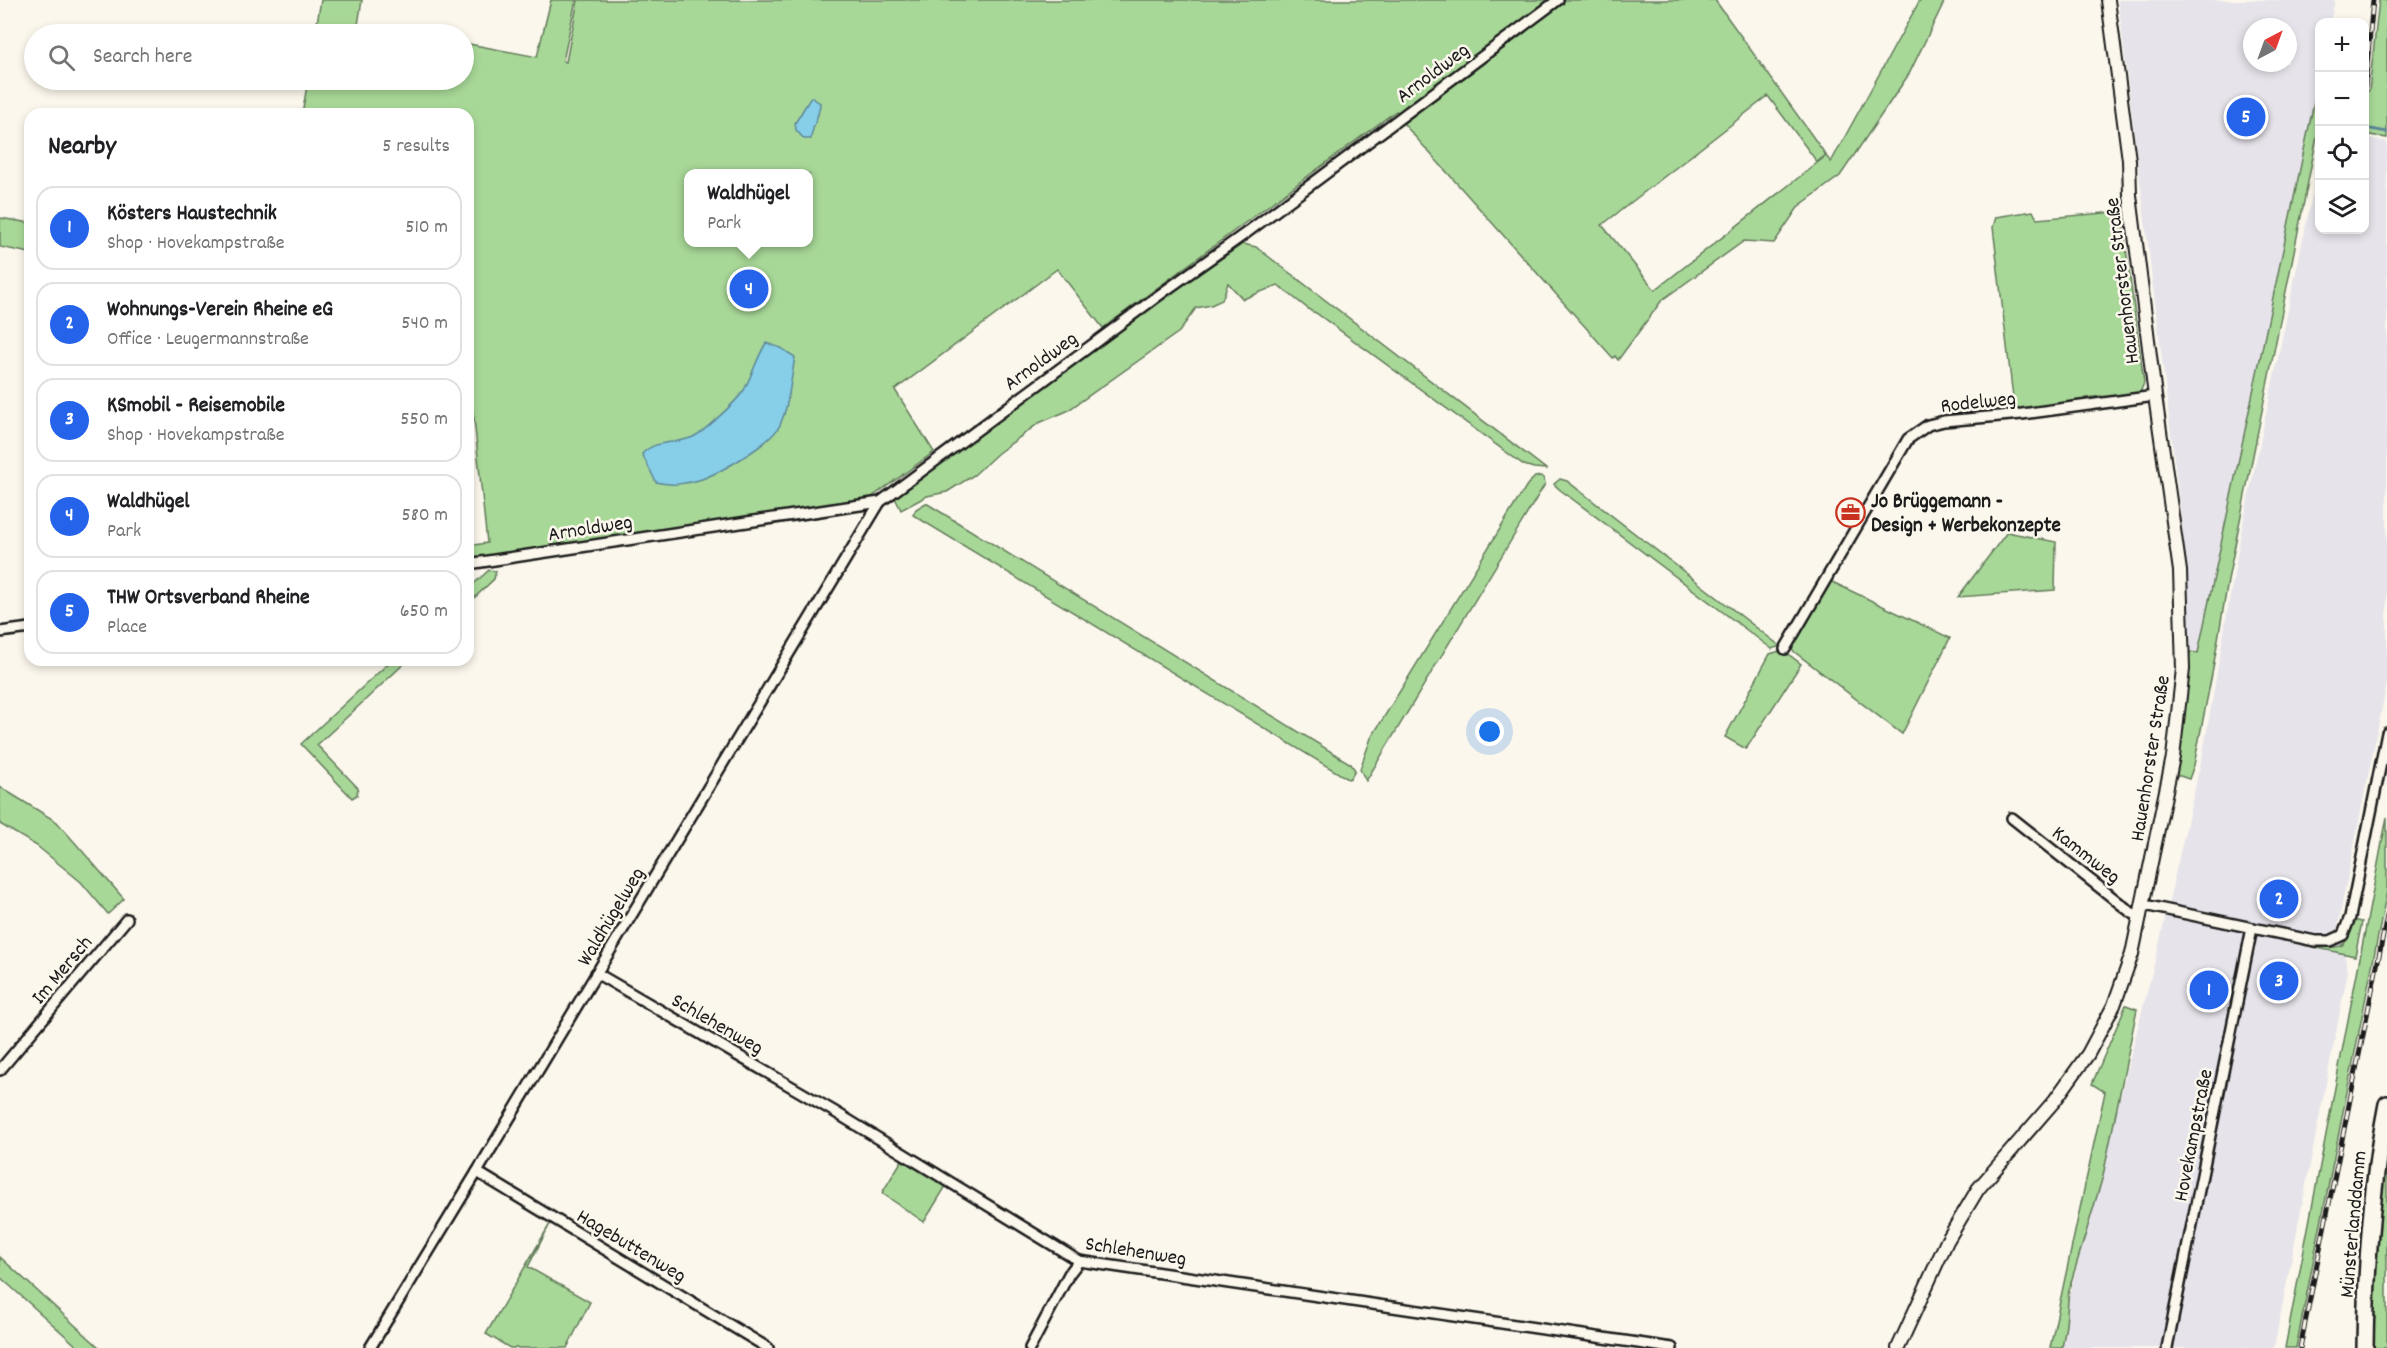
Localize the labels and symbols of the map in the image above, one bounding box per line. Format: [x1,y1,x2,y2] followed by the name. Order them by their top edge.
[2243,18,2297,72] north arrow
[1391,37,1477,112] street label: Arnoldweg
[2226,94,2266,140] pin: 5
[2099,196,2149,366] street label: Hauenhorster Straße
[730,266,768,312] pin: 4
[999,325,1085,400] street label: Arnoldweg
[1939,385,2017,423] street label: Rodelweg
[1871,488,2061,542] place label: Jo Brüggemann - Design + Werbekonzepte
[1834,496,1866,528] office icon: Jo Brüggemann - Design + Werbekonzepte
[546,508,635,551] street label: Arnoldweg
[2124,673,2180,844] street label: Hauenhorster Straße
[1475,717,1504,746] your location
[2044,820,2126,893] street label: Kammweg
[571,862,654,973] street label: Waldhügelweg
[2260,876,2298,922] pin: 2
[25,930,101,1012] street label: Im Mersch
[2260,958,2298,1004] pin: 3
[2190,968,2228,1012] pin: 1
[665,987,768,1064] street label: Schlehenweg
[2167,1067,2222,1204] street label: Hovekampstraße
[2334,1149,2376,1299] street label: Münsterlanddamm
[570,1203,691,1292] street label: Hagebuttenweg
[1083,1230,1188,1276] street label: Schlehenweg

